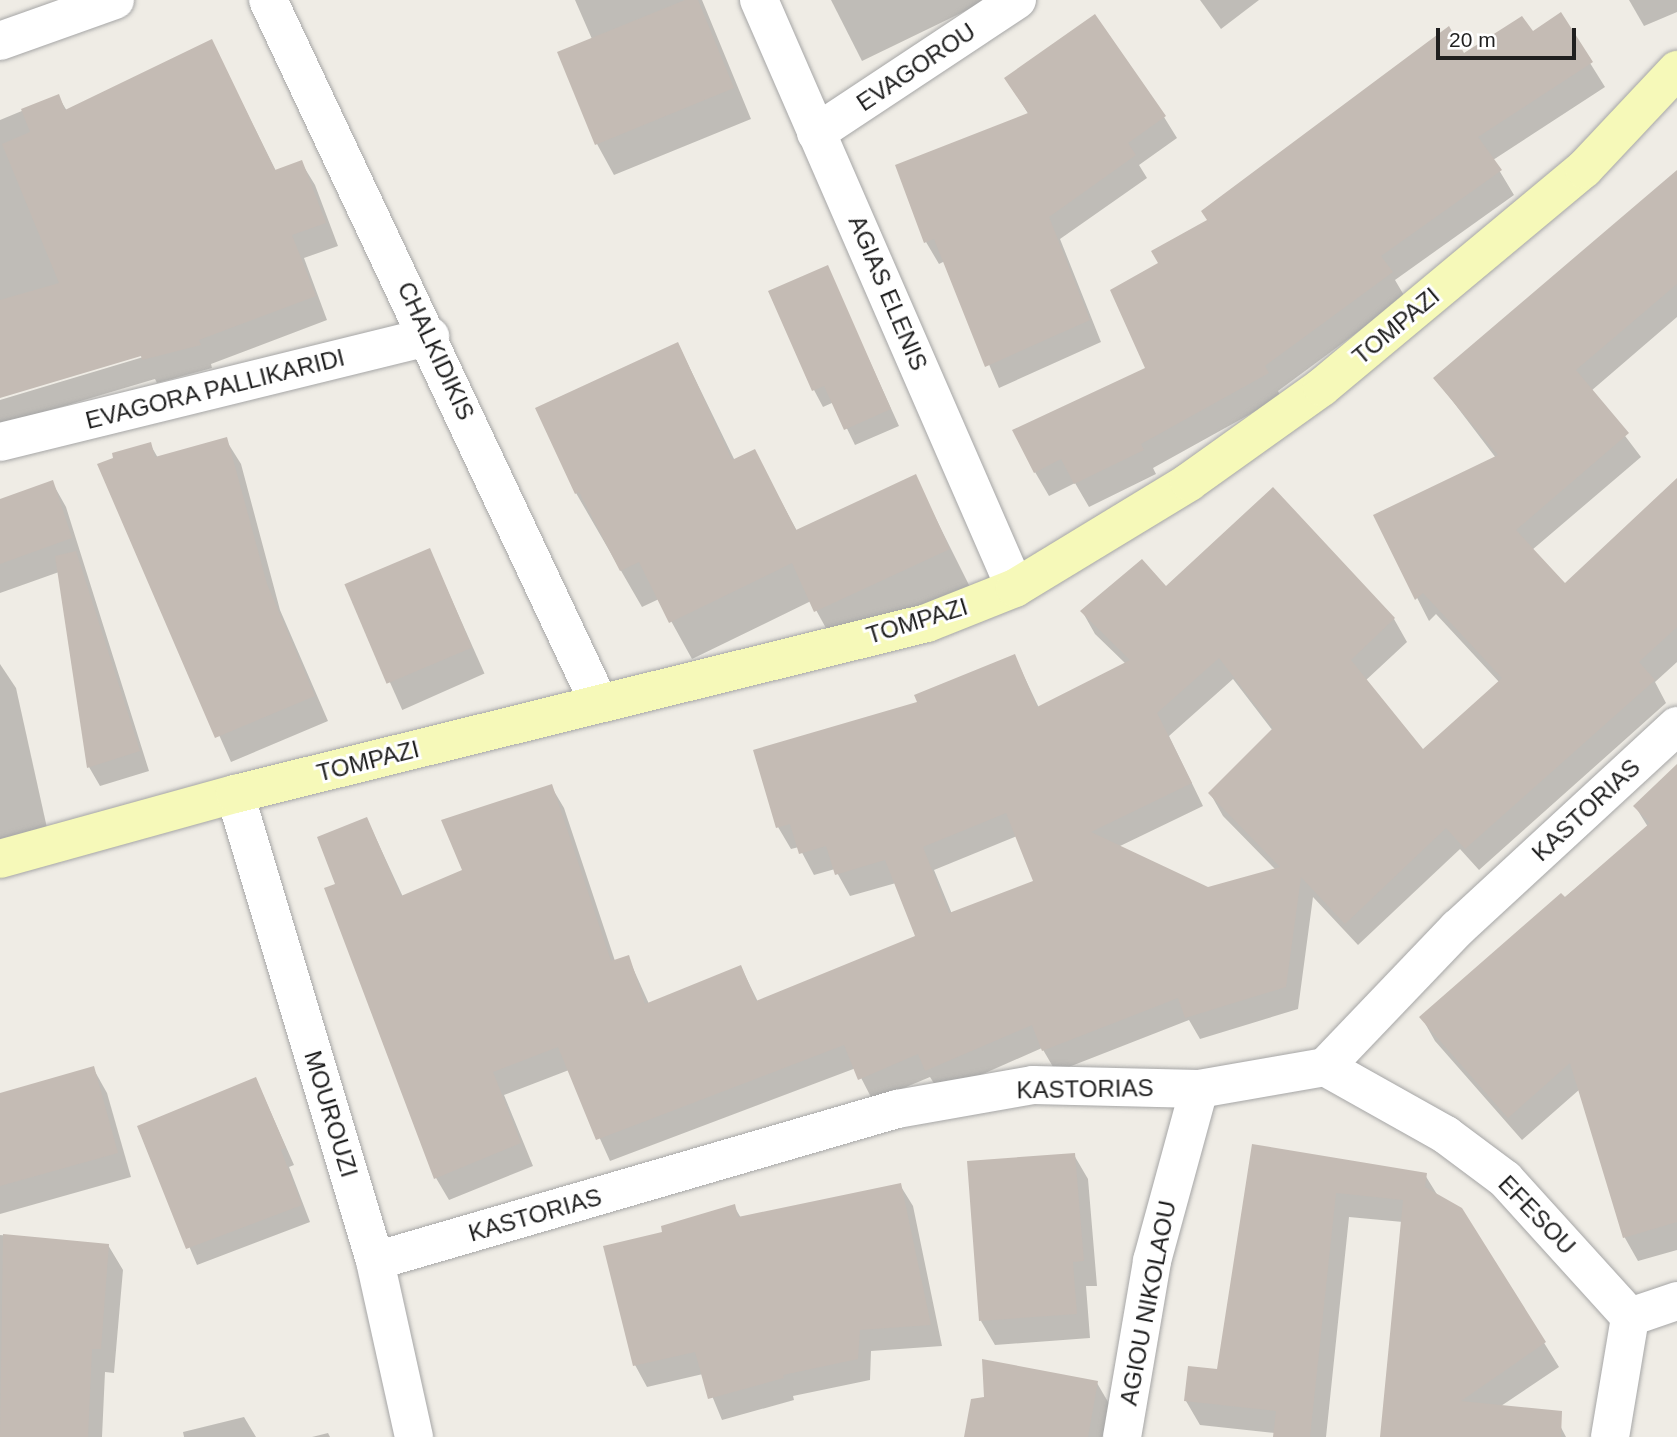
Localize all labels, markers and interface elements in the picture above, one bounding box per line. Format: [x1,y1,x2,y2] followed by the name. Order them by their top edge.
[1439,14,1579,58] scale bar
[851,17,981,117] street label: EVAGOROU
[1449,28,1496,51] text: 20 m
[842,211,934,375] street label: AGIAS ELENIS
[391,277,481,425] street label: CHALKIDIKIS
[1347,281,1445,371] street label: TOMPAZI
[82,343,348,435] street label: EVAGORA PALLIKARIDI
[863,592,971,650] street label: TOMPAZI
[314,734,422,788] street label: TOMPAZI
[1526,753,1646,867] street label: KASTORIAS
[298,1047,364,1181] street label: MOUROUZI
[1016,1073,1154,1105] street label: KASTORIAS
[1492,1170,1582,1260] street label: EFESOU
[465,1182,605,1248] street label: KASTORIAS
[1114,1198,1182,1408] street label: AGIOU NIKOLAOU

